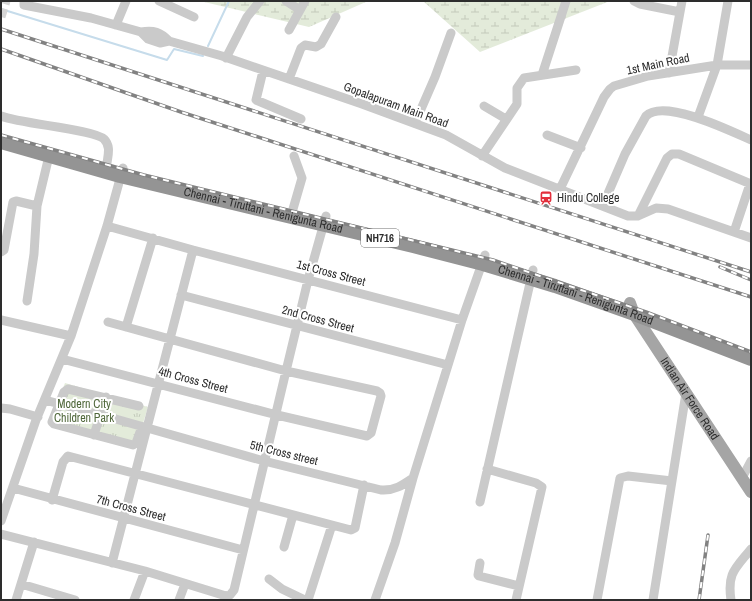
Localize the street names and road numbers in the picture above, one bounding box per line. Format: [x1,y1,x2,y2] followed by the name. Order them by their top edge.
[625,50,691,78] street label: 1st Main Road
[341,79,451,131] street label: Gopalapuram Main Road
[182,183,344,237] street label: Chennai - Tiruttani - Renigunta Road
[361,229,399,247] road number: NH716
[295,256,367,290] street label: 1st Cross Street
[496,261,656,329] street label: Chennai - Tiruttani - Renigunta Road
[280,302,356,336] street label: 2nd Cross Street
[657,354,723,443] street label: Indian Air Force Road
[157,363,230,397] street label: 4th Cross Street
[248,437,320,469] street label: 5th Cross street
[95,491,168,525] street label: 7th Cross Street

